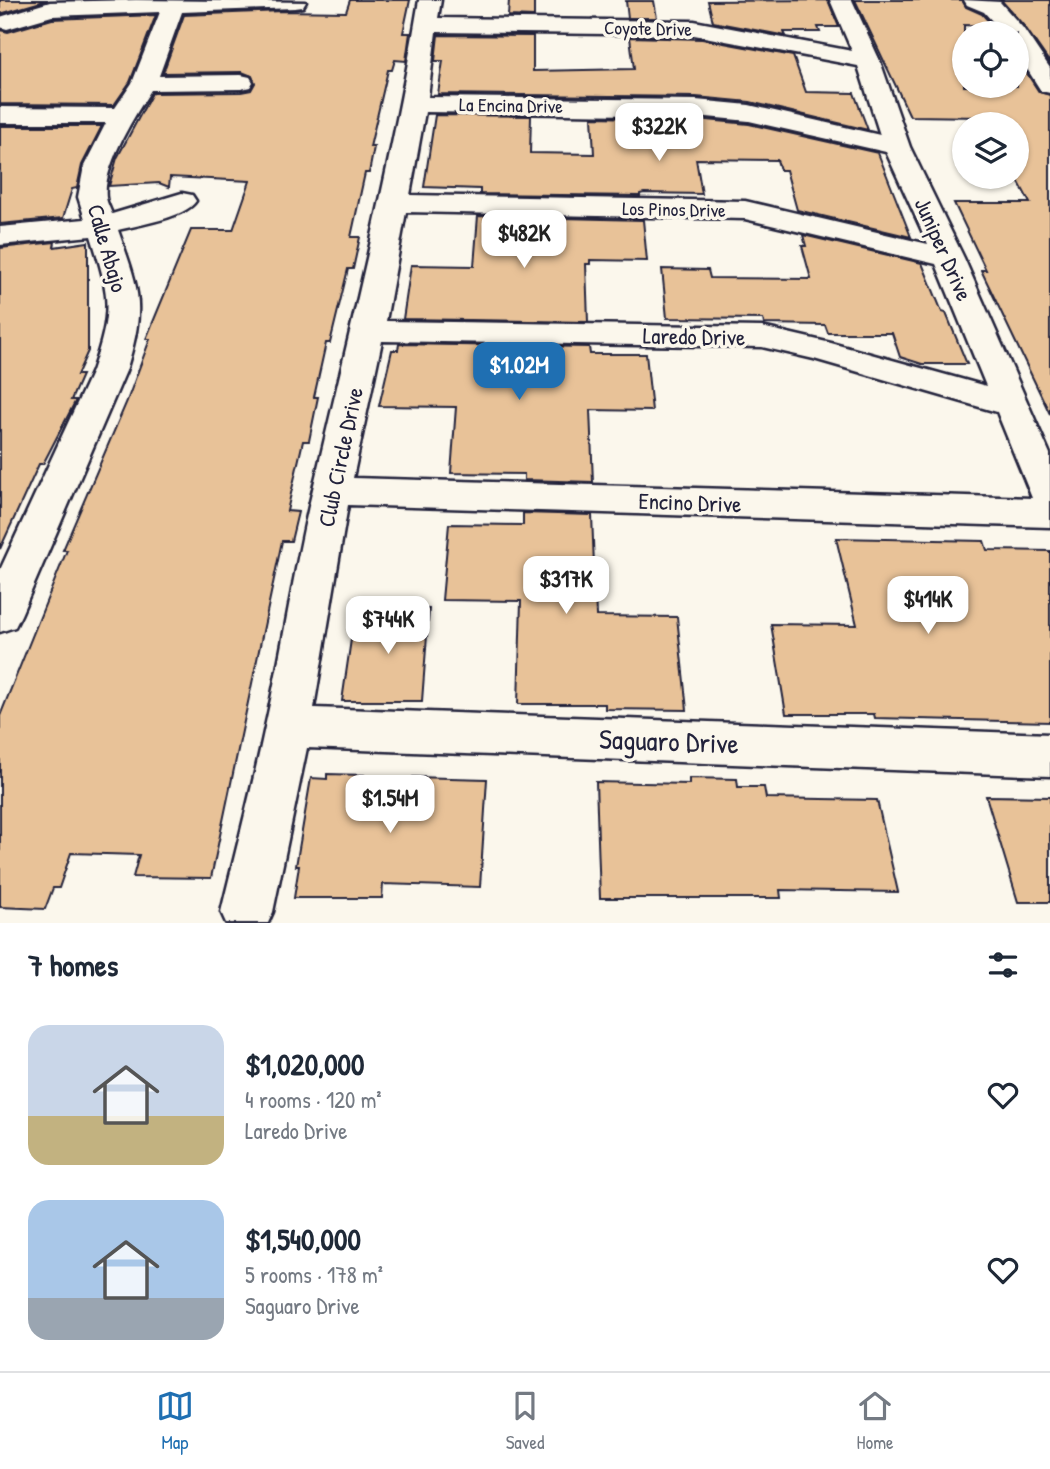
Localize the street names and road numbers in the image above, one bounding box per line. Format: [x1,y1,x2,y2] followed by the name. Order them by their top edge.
[604,14,693,42] street label: Coyote Drive
[459,91,563,119] street label: La Encina Drive
[908,193,980,305] street label: Juniper Drive
[622,195,726,223] street label: Los Pinos Drive
[81,200,135,296] street label: Calle Abajo
[643,320,745,352] street label: Laredo Drive
[310,384,370,530] street label: Club Circle Drive
[638,485,742,519] street label: Encino Drive
[599,720,739,762] street label: Saguaro Drive

